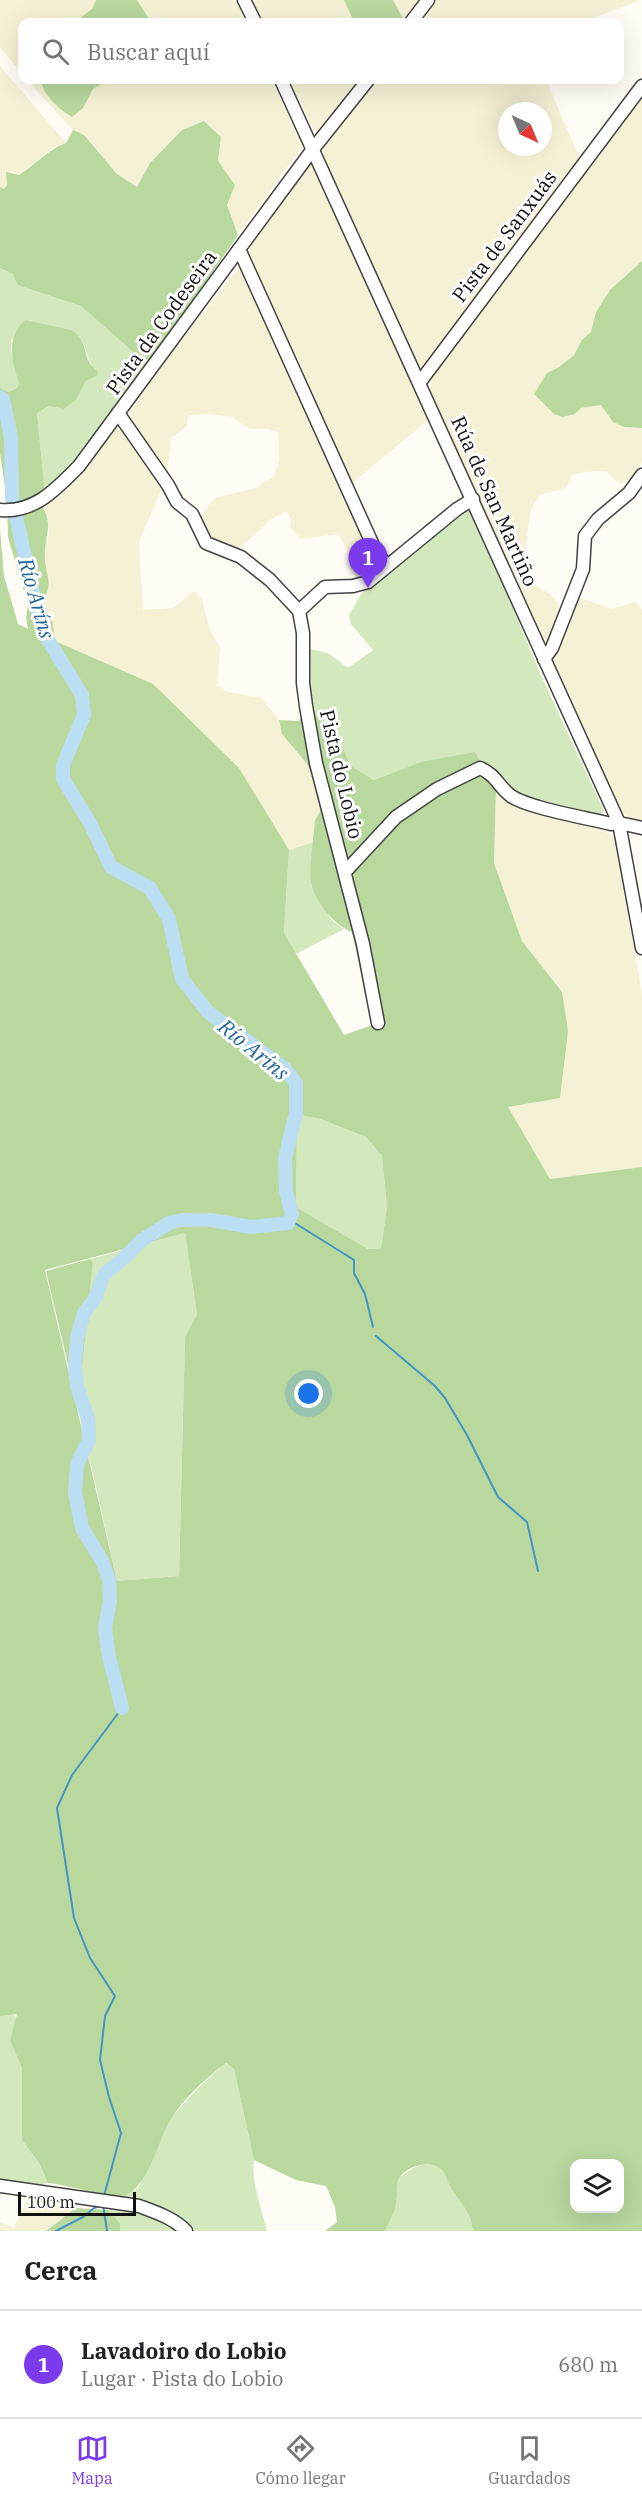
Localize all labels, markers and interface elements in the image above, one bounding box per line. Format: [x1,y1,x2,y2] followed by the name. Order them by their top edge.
[18,18,624,84] search box
[39,35,72,68] icon: search
[87,37,210,66] text: Buscar aquí
[498,102,552,156] north arrow
[446,165,562,307] street label: Pista de Sanxuás
[99,244,223,400] street label: Pista da Codeseira
[445,412,545,590] street label: Rúa de San Martiño
[348,538,388,588] pin: 1
[12,553,62,642] water label: Río Aríns
[314,707,370,841] street label: Pista do Lobio
[212,1011,295,1086] water label: Río Aríns
[294,1379,323,1408] your location
[570,2159,624,2213] map controls
[570,2159,624,2213] button: layers
[18,2189,136,2216] scale bar
[27,2192,75,2212] text: 100 m
[24,2253,97,2287] text: Cerca
[81,2336,287,2365] text: Lavadoiro do Lobio
[38,2351,50,2378] text: 1
[558,2351,618,2378] text: 680 m
[81,2365,283,2392] text: Lugar · Pista do Lobio
[71,2432,113,2488] tab: Mapa
[256,2432,345,2488] tab: Cómo llegar
[488,2432,571,2488] tab: Guardados

